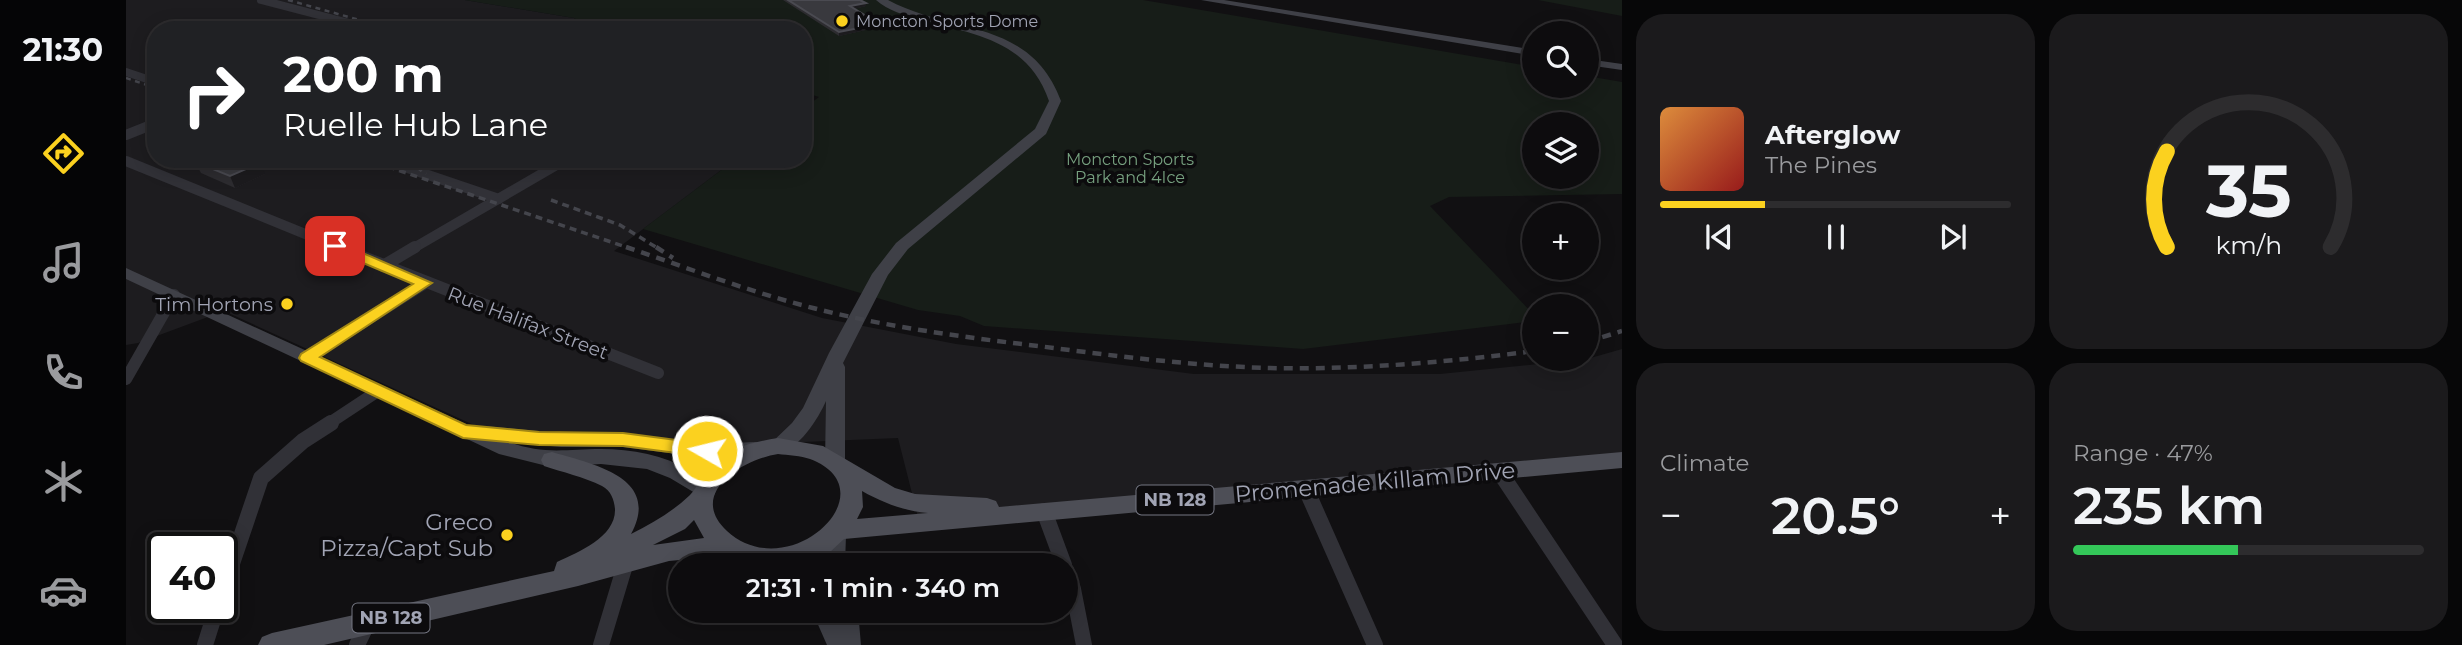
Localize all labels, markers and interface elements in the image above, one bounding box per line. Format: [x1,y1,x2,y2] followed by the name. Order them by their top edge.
[856,12,1038,31] place label: Moncton Sports Dome
[834,13,850,29] marker: Moncton Sports Dome
[1522,21,1599,371] map controls
[1522,21,1599,98] button: search
[23,30,103,69] text: 21:30
[283,45,444,104] text: 200 m
[168,49,259,140] icon: right
[283,105,548,144] text: Ruelle Hub Lane
[1522,112,1599,189] button: layers
[1765,119,1900,151] text: Afterglow
[39,129,88,178] icon: directions
[2205,148,2291,236] text: 35
[1066,150,1194,187] park label: Moncton Sports Park and 4Ice
[1765,151,1877,179] text: The Pines
[1522,203,1599,280] button: +
[305,216,365,276] pin
[1700,218,1738,256] icon: previous
[1817,218,1855,256] icon: pause
[1934,218,1972,256] icon: next
[316,227,354,265] icon: arrive
[2215,230,2282,260] text: km/h
[39,238,88,287] icon: music
[445,282,612,364] street label: Rue Halifax Street
[155,293,273,316] place label: Tim Hortons
[1522,294,1599,371] button: −
[279,296,295,312] marker: Tim Hortons
[39,348,88,397] icon: phone
[670,414,744,488] position arrow
[2073,439,2213,467] text: Range · 47%
[1660,449,1749,477] text: Climate
[1234,456,1516,508] street label: Promenade Killam Drive
[39,457,88,506] icon: climate
[2073,474,2265,537] text: 235 km
[1771,484,1900,547] text: 20.5°
[1136,486,1214,514] road number: NB 128
[1660,492,1682,539] text: −
[1989,492,2011,539] text: +
[320,508,493,562] place label: Greco Pizza/Capt Sub
[499,527,515,543] marker: Greco Pizza/Capt Sub
[147,532,238,623] speed limit sign: 40
[39,566,88,615] icon: car
[746,572,1000,604] text: 21:31 · 1 min · 340 m
[352,604,430,632] road number: NB 128

